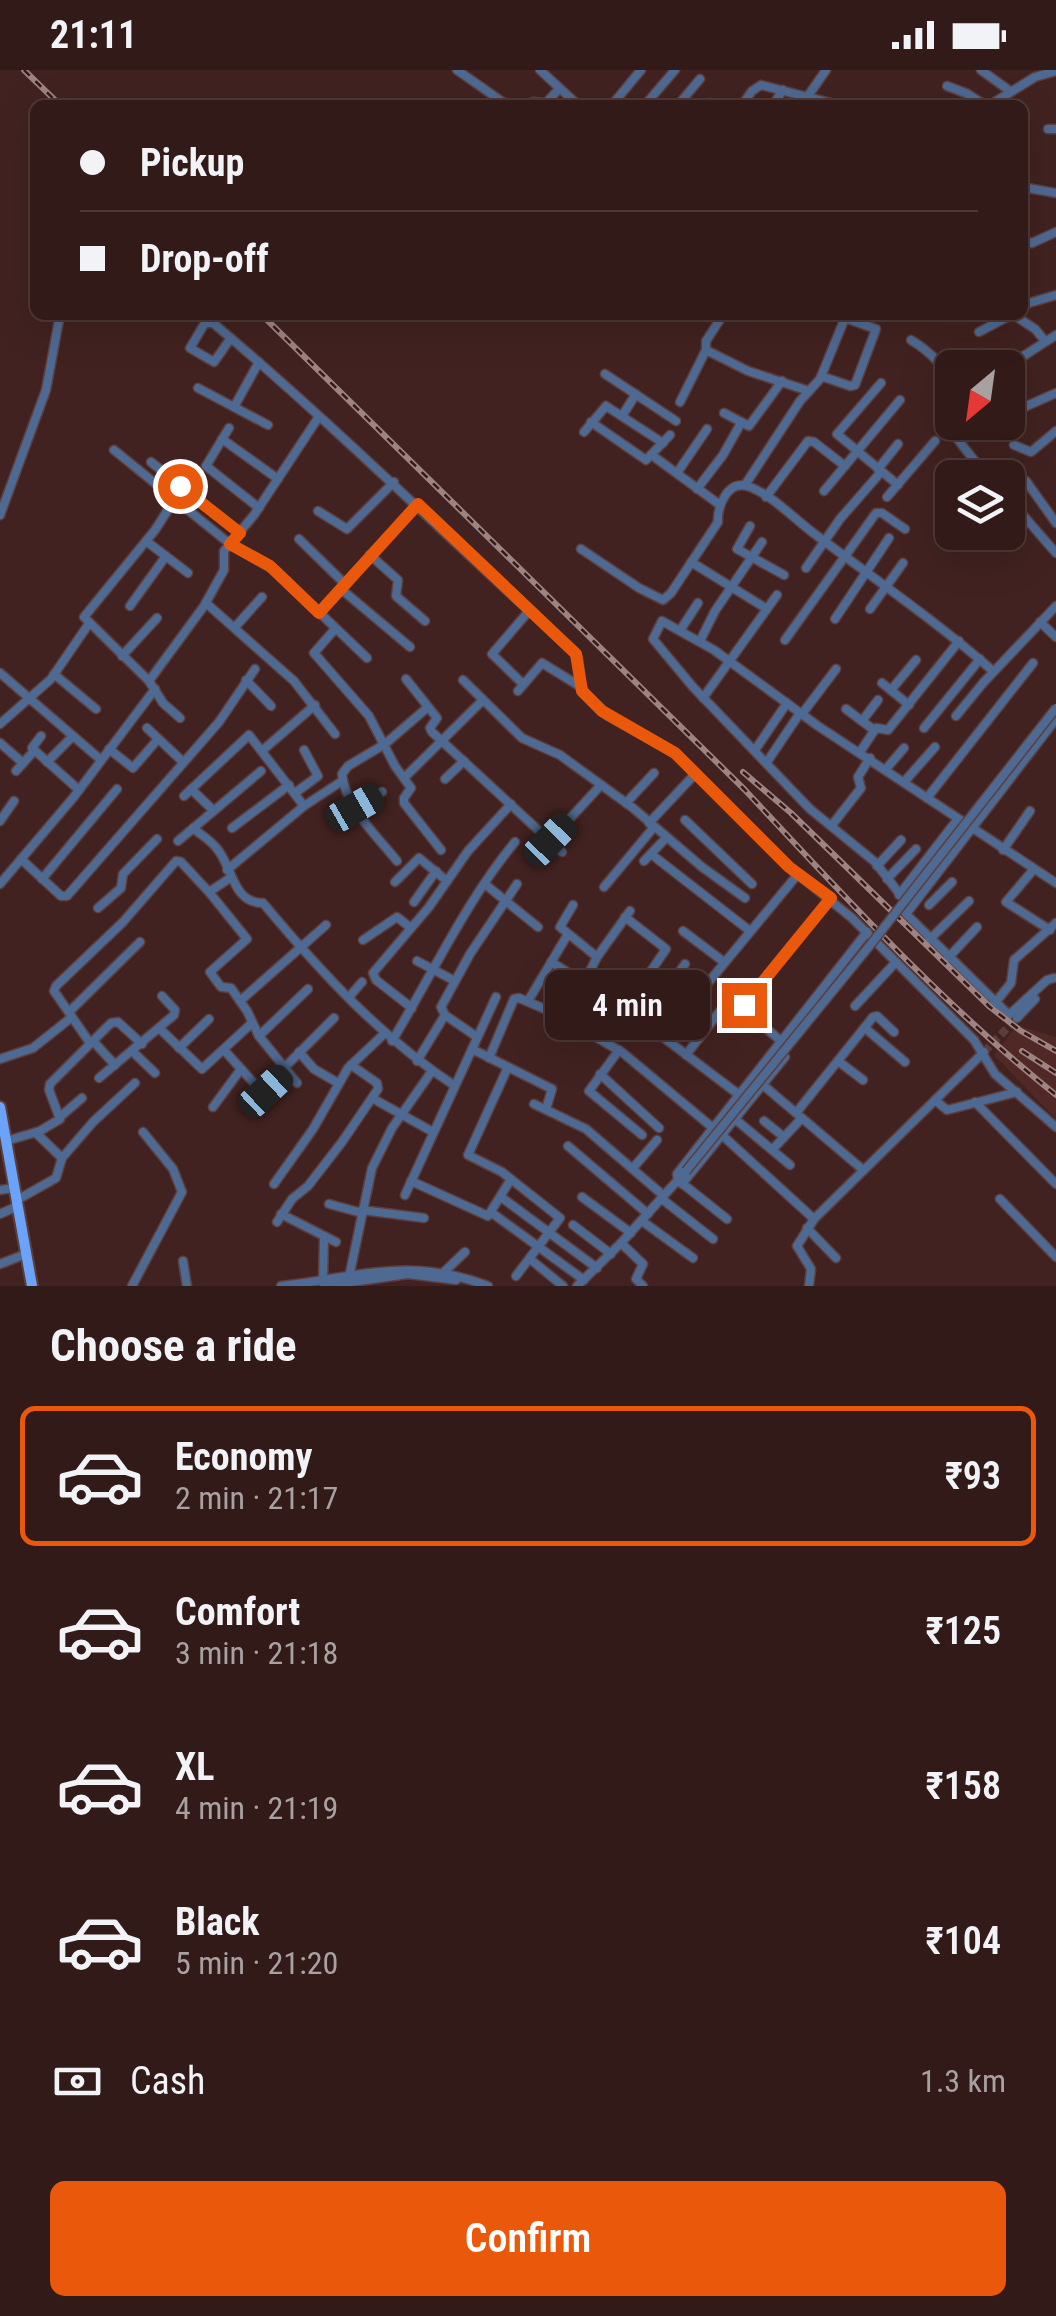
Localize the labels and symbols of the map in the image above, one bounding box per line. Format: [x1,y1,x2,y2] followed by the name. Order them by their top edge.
[935,350,1025,440] north arrow
[158,464,203,509] route start
[322,780,388,836] car
[518,808,582,872] car
[544,970,709,1040] callout: 4 min
[722,983,767,1028] route end
[234,1060,298,1122] car

